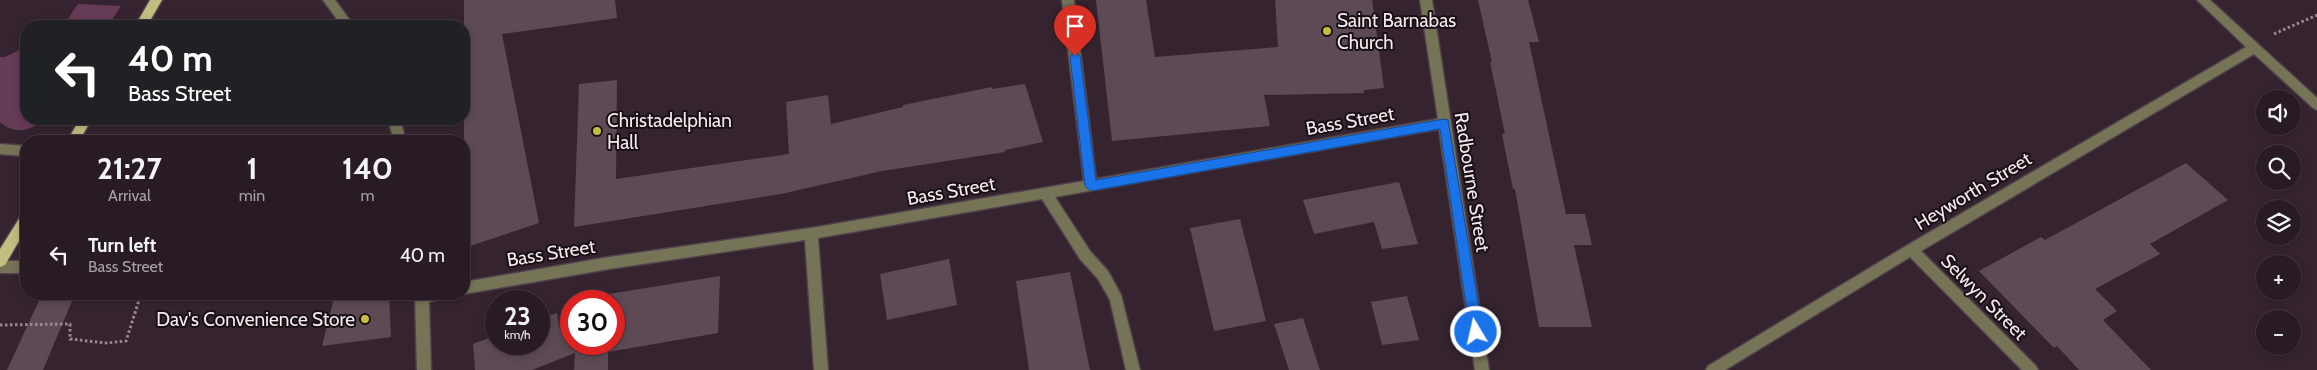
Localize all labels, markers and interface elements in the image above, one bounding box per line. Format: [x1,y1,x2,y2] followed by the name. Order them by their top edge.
[1054,5,1096,56] pin
[1337,9,1456,54] place label: Saint Barnabas Church
[1061,12,1089,40] icon: arrive
[1321,25,1333,37] marker: Saint Barnabas Church
[128,37,213,80] text: 40 m
[45,40,110,105] icon: left
[128,80,231,107] text: Bass Street
[2256,90,2301,355] map controls
[2256,90,2301,135] button: sound
[1304,102,1397,140] street label: Bass Street
[607,109,732,154] place label: Christadelphian Hall
[1450,110,1495,254] street label: Radbourne Street
[591,125,603,137] marker: Christadelphian Hall
[2256,145,2301,190] button: search
[1910,147,2036,235] street label: Heyworth Street
[97,150,162,187] text: 21:27
[246,150,257,187] text: 1
[342,150,393,187] text: 140
[905,172,998,210] street label: Bass Street
[108,186,151,205] text: Arrival
[239,186,265,205] text: min
[361,186,375,205] text: m
[2256,200,2301,245] button: layers
[88,234,156,257] text: Turn left
[505,235,597,271] street label: Bass Street
[45,241,73,269] icon: left
[400,244,445,267] text: 40 m
[1936,249,2032,345] street label: Selwyn Street
[2256,255,2301,300] button: +
[88,257,163,276] text: Bass Street
[560,290,625,355] speed limit sign: 30
[504,301,531,331] text: 23
[1449,305,1501,357] position arrow
[156,308,355,331] place label: Dav's Convenience Store
[2256,310,2301,355] button: −
[359,313,371,325] marker: Dav's Convenience Store
[504,327,531,342] text: km/h

